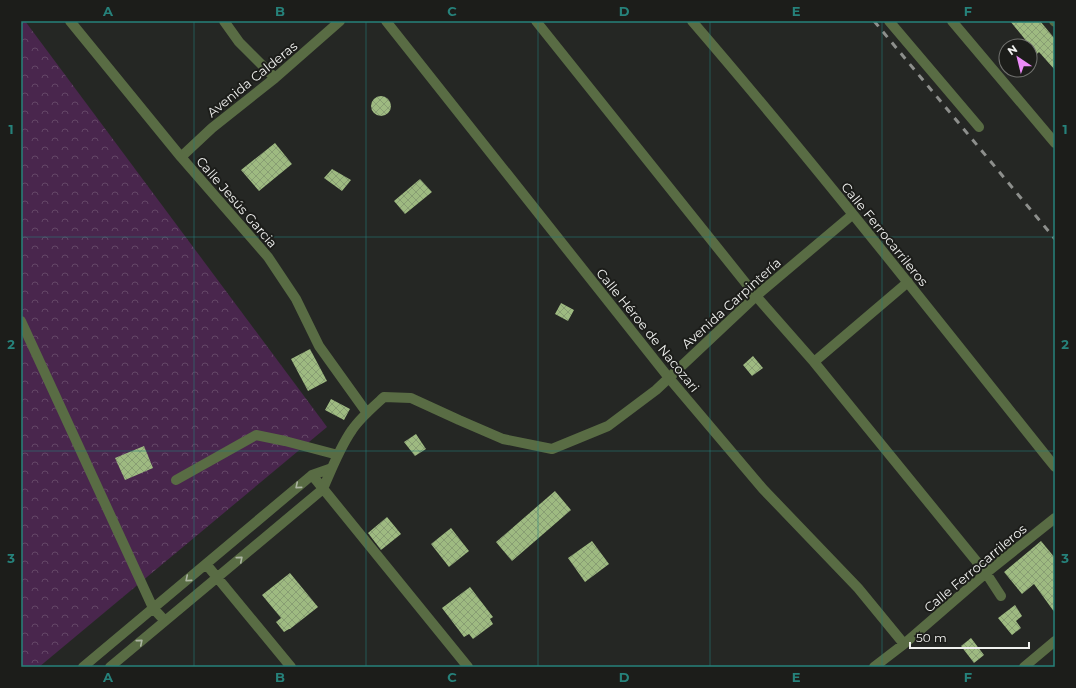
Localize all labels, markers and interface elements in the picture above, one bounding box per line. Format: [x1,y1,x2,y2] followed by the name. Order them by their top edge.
[102,3,114,19] text: A
[275,3,285,19] text: B
[447,3,457,19] text: C
[619,3,630,19] text: D
[792,3,801,19] text: E
[964,3,972,19] text: F
[204,38,300,120] street label: Avenida Calderas
[998,38,1038,78] north arrow
[1005,42,1020,58] text: N
[8,121,14,137] text: 1
[1062,121,1068,137] text: 1
[193,153,281,251] street label: Calle Jesús Garcia
[838,179,932,289] street label: Calle Ferrocarrileros
[678,254,784,352] street label: Avenida Carpintería
[593,265,703,395] street label: Calle Héroe de Nacozari
[7,336,15,352] text: 2
[1061,336,1069,352] text: 2
[295,482,303,489] one-way arrow
[921,520,1029,616] street label: Calle Ferrocarrileros
[6,550,15,566] text: 3
[1060,550,1069,566] text: 3
[235,556,242,563] one-way arrow
[185,575,192,582] one-way arrow
[910,624,1029,650] scale bar
[916,630,947,645] text: 50 m
[135,640,143,647] one-way arrow
[102,669,114,685] text: A
[275,669,285,685] text: B
[447,669,457,685] text: C
[619,669,630,685] text: D
[792,669,801,685] text: E
[964,669,972,685] text: F

